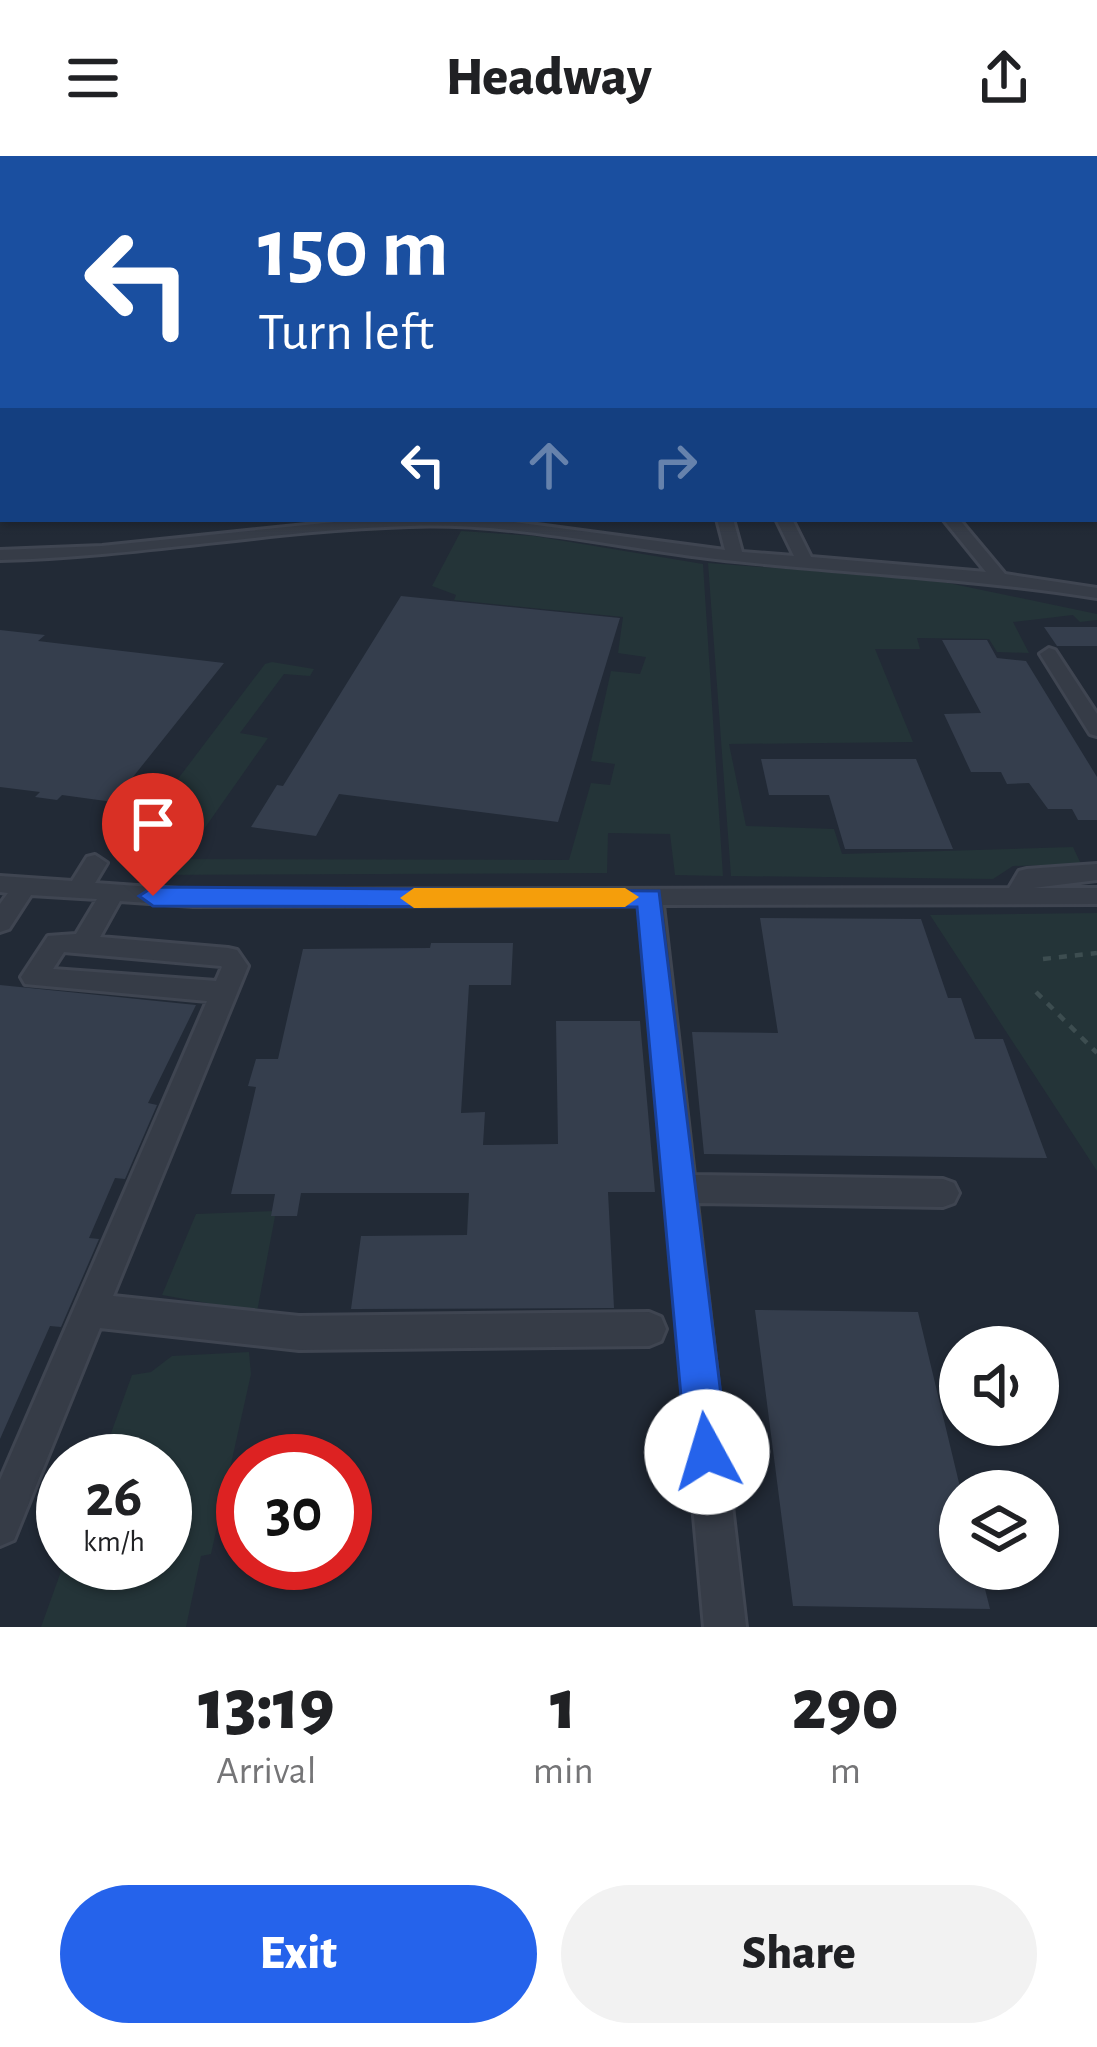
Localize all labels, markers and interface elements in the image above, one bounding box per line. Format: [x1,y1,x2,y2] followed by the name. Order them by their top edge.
[60,45,126,111] icon: menu
[971,45,1037,111] icon: share
[445,51,652,105] text: Headway
[60,204,216,360] icon: left
[258,208,449,292] text: 150 m
[258,306,434,360] text: Turn left
[390,432,456,498] icon: left
[516,432,582,498] icon: ahead
[642,432,708,498] icon: right
[102,773,204,896] pin
[120,791,186,857] icon: arrive
[939,1326,1059,1590] map controls
[939,1326,1059,1446] button: sound
[644,1389,770,1515] position arrow
[216,1434,372,1590] speed limit sign: 30
[85,1467,143,1527] text: 26
[939,1470,1059,1590] button: layers
[83,1527,145,1557] text: km/h
[198,1670,335,1742] text: 13:19
[550,1670,576,1742] text: 1
[792,1670,899,1742] text: 290
[216,1752,317,1791] text: Arrival
[533,1752,594,1791] text: min
[830,1752,861,1791] text: m
[60,1885,537,2023] button: Exit
[561,1885,1037,2023] button: Share

